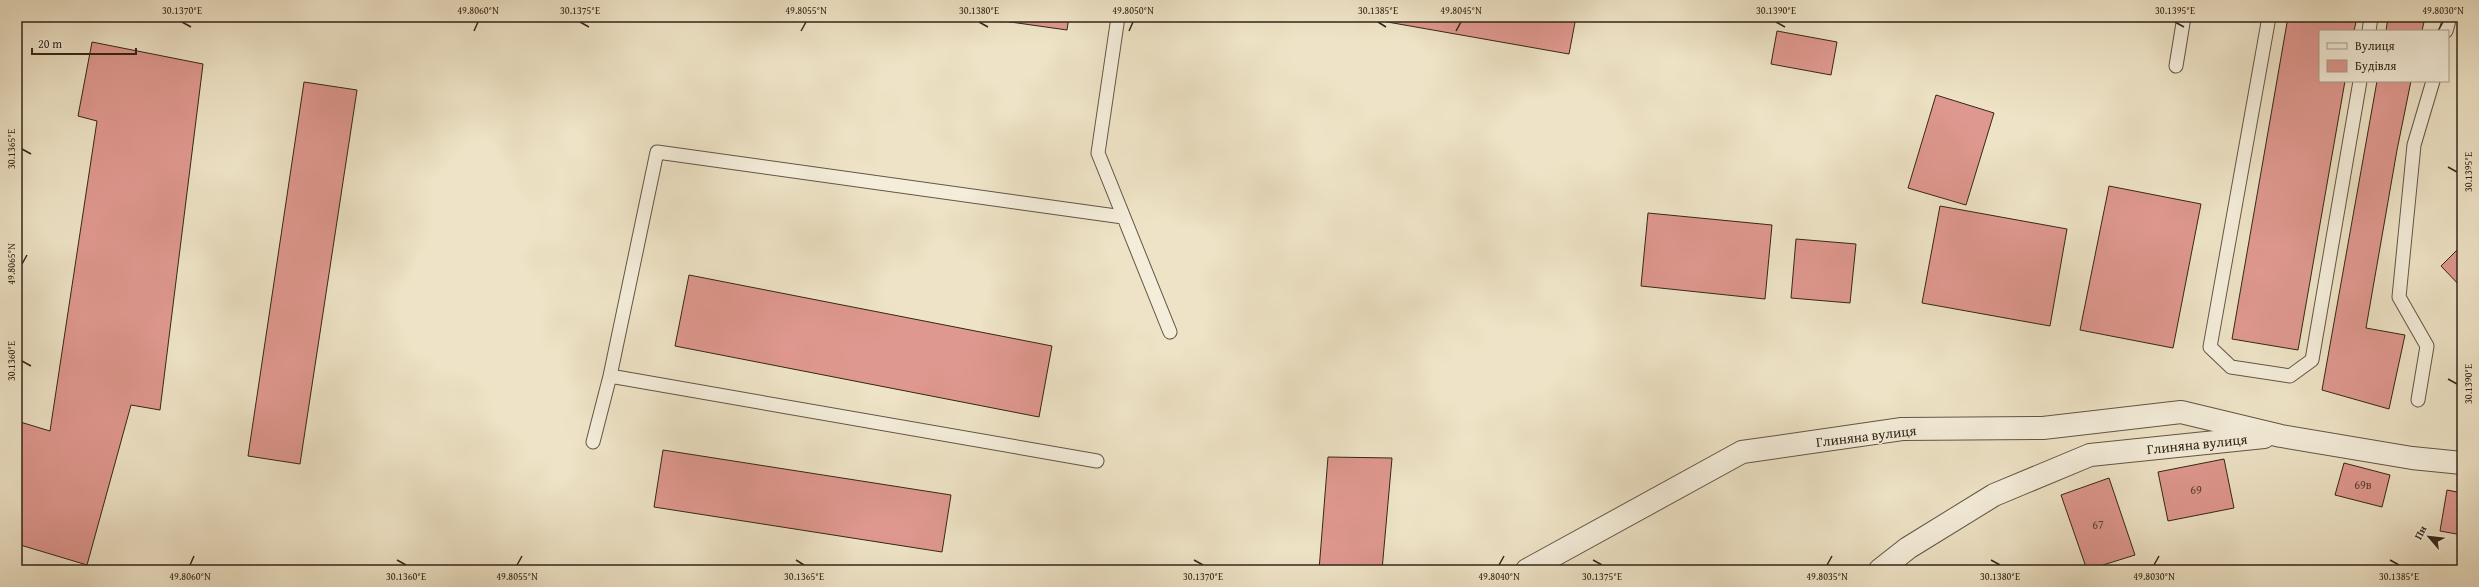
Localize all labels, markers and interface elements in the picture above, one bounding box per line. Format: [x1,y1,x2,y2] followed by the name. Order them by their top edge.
[162,3,202,18] text: 30.1370°E
[457,3,499,18] text: 49.8060°N
[560,3,600,18] text: 30.1375°E
[785,3,827,18] text: 49.8055°N
[959,3,999,18] text: 30.1380°E
[1112,3,1154,18] text: 49.8050°N
[1358,3,1398,18] text: 30.1385°E
[1440,3,1482,18] text: 49.8045°N
[1756,3,1796,18] text: 30.1390°E
[2155,3,2195,18] text: 30.1395°E
[2422,3,2464,18] text: 49.8030°N
[32,30,136,56] scale bar
[2319,30,2449,82] legend
[38,35,62,52] text: 20 m
[2355,37,2395,54] text: Вулиця
[2355,57,2396,74] text: Будівля
[4,129,19,169] text: 30.1365°E
[2461,152,2476,192] text: 30.1395°E
[4,243,19,285] text: 49.8065°N
[4,341,19,381] text: 30.1360°E
[2461,364,2476,404] text: 30.1390°E
[1815,420,1917,452] street label: Глиняна вулиця
[2146,429,2248,459] street label: Глиняна вулиця
[2354,476,2372,493] house number: 69в
[2190,481,2202,498] house number: 69
[2092,516,2104,533] house number: 67
[2409,517,2449,557] north arrow
[2410,522,2431,542] text: Пн
[169,569,211,584] text: 49.8060°N
[386,569,426,584] text: 30.1360°E
[496,569,538,584] text: 49.8055°N
[784,569,824,584] text: 30.1365°E
[1183,569,1223,584] text: 30.1370°E
[1478,569,1520,584] text: 49.8040°N
[1582,569,1622,584] text: 30.1375°E
[1806,569,1848,584] text: 49.8035°N
[1980,569,2020,584] text: 30.1380°E
[2133,569,2175,584] text: 49.8030°N
[2379,569,2419,584] text: 30.1385°E

